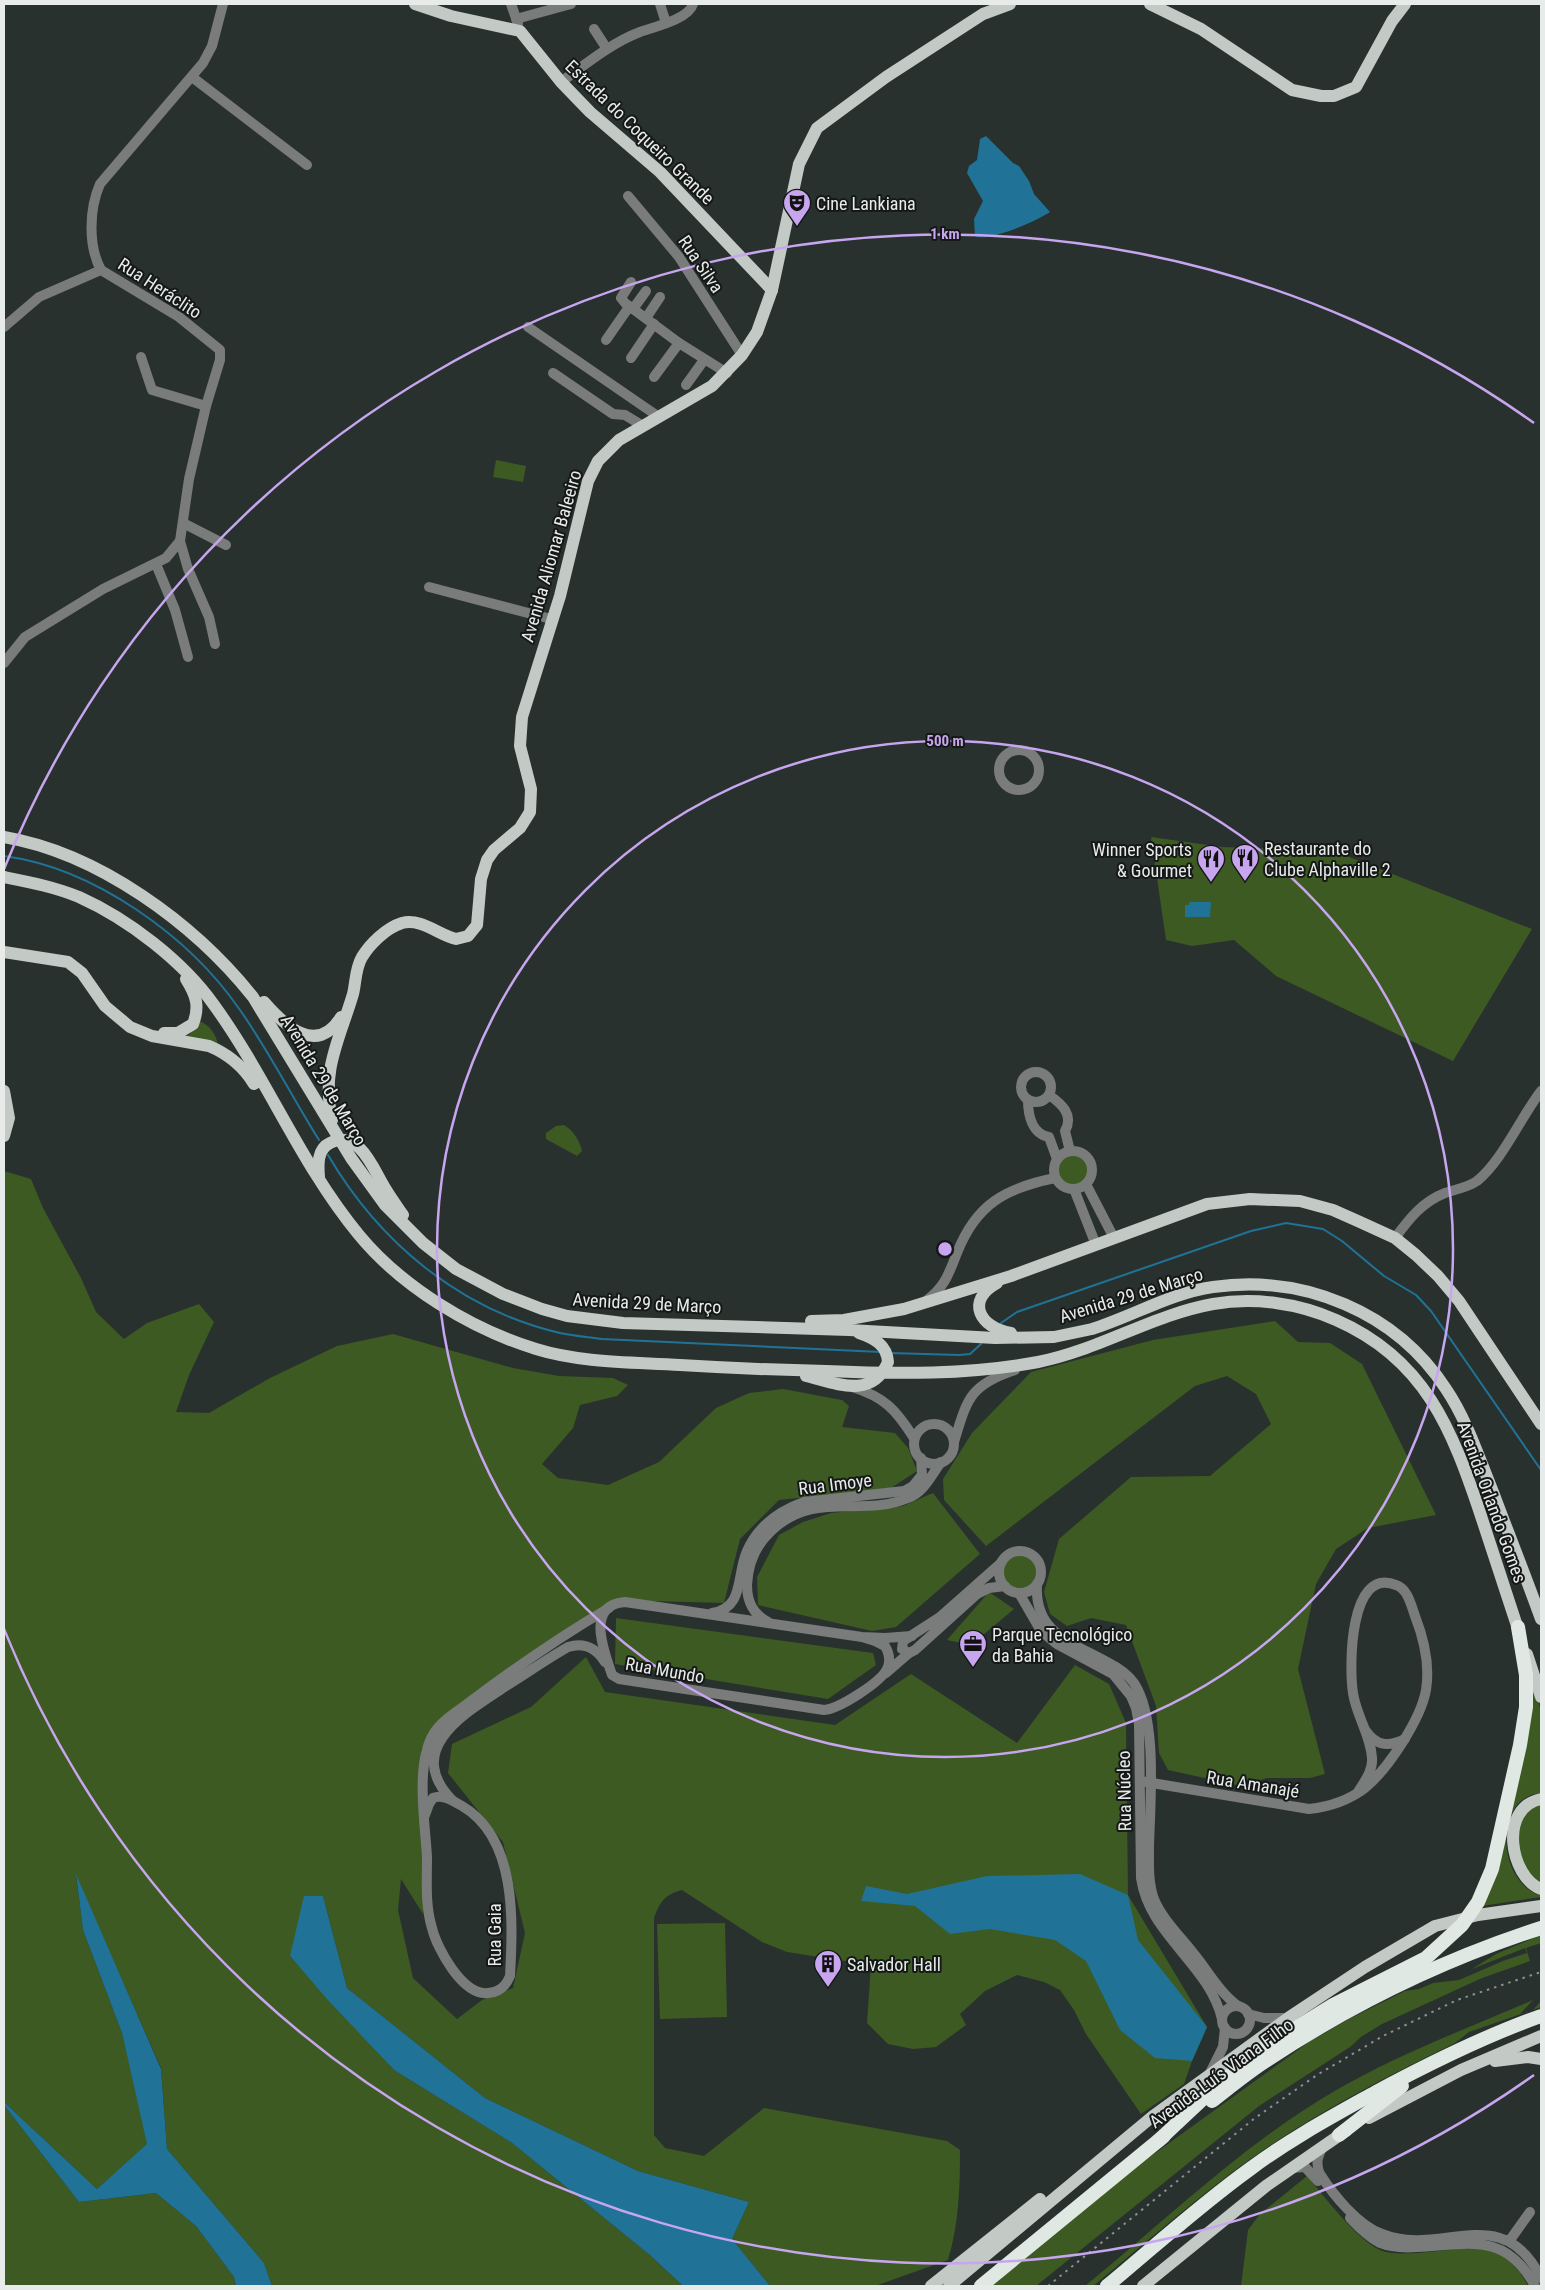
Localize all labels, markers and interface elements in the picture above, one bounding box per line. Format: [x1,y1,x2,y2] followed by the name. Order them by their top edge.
[561,56,719,208] street label: Estrada do Coqueiro Grande
[782,188,812,227] theatre icon: Cine Lankiana
[816,193,916,214] place label: Cine Lankiana
[930,225,960,243] text: 1 km
[674,231,728,297] street label: Rua Silva
[114,253,206,323] street label: Rua Heráclito
[516,468,586,644] street label: Avenida Aliomar Baleeiro
[926,732,964,750] text: 500 m
[1264,838,1391,880] place label: Restaurante do Clube Alphaville 2
[1092,839,1192,881] place label: Winner Sports & Gourmet
[1230,843,1260,882] restaurant icon: Restaurante do Clube Alphaville 2
[1196,844,1226,883] restaurant icon: Winner Sports & Gourmet
[277,1011,371,1149] street label: Avenida 29 de Março
[936,1240,954,1258] centre of rings
[1057,1263,1205,1327] street label: Avenida 29 de Março
[572,1289,722,1317] street label: Avenida 29 de Março
[1453,1418,1531,1586] street label: Avenida Orlando Gomes
[797,1469,873,1499] street label: Rua Imoye
[992,1624,1132,1666] place label: Parque Tecnológico da Bahia
[958,1629,988,1668] office icon: Parque Tecnológico da Bahia
[624,1653,706,1687] street label: Rua Mundo
[1113,1750,1135,1832] street label: Rua Núcleo
[1205,1766,1301,1802] street label: Rua Amanajé
[484,1903,505,1967] street label: Rua Gaia
[813,1949,843,1988] building icon: Salvador Hall
[847,1954,941,1975] place label: Salvador Hall
[1145,2014,1297,2132] street label: Avenida Luís Viana Filho

